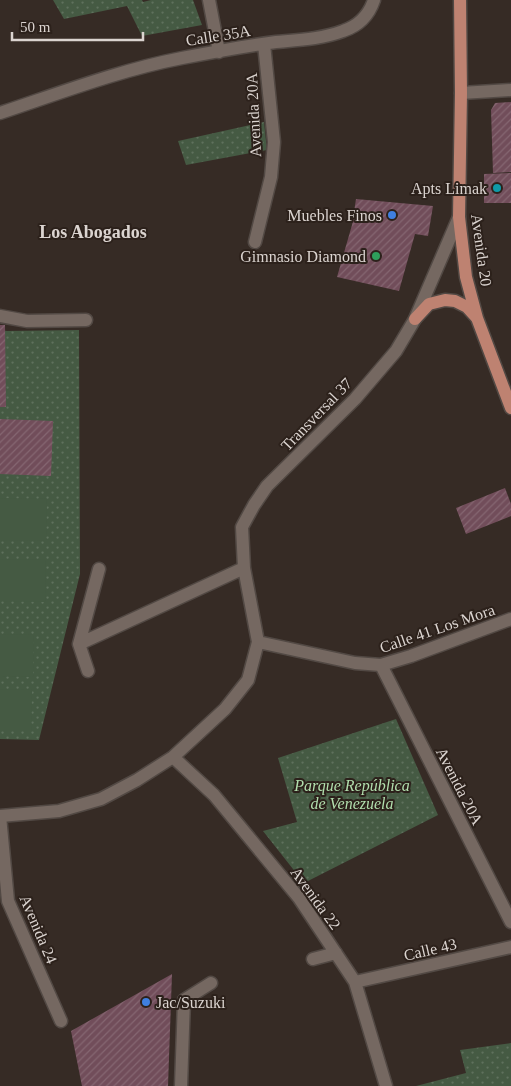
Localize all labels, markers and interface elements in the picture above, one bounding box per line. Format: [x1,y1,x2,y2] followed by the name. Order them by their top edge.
[12,10,144,42] scale bar
[20,19,51,35] text: 50 m
[184,22,252,49] street label: Calle 35A
[243,72,264,158] street label: Avenida 20A
[411,180,487,198] place label: Apts Limak
[491,182,503,194] marker: Apts Limak
[287,207,382,224] place label: Muebles Finos
[386,209,398,221] marker: Muebles Finos
[468,213,495,287] street label: Avenida 20
[39,222,147,242] district label: Los Abogados
[240,248,366,265] place label: Gimnasio Diamond
[370,250,382,262] marker: Gimnasio Diamond
[278,375,355,454] street label: Transversal 37
[377,601,497,656] street label: Calle 41 Los Mora
[433,745,487,828] street label: Avenida 20A
[293,777,410,812] park label: Parque República de Venezuela
[287,864,344,933] street label: Avenida 22
[16,892,61,966] street label: Avenida 24
[402,935,458,964] street label: Calle 43
[156,994,226,1011] place label: Jac/Suzuki
[140,996,152,1008] marker: Jac/Suzuki

